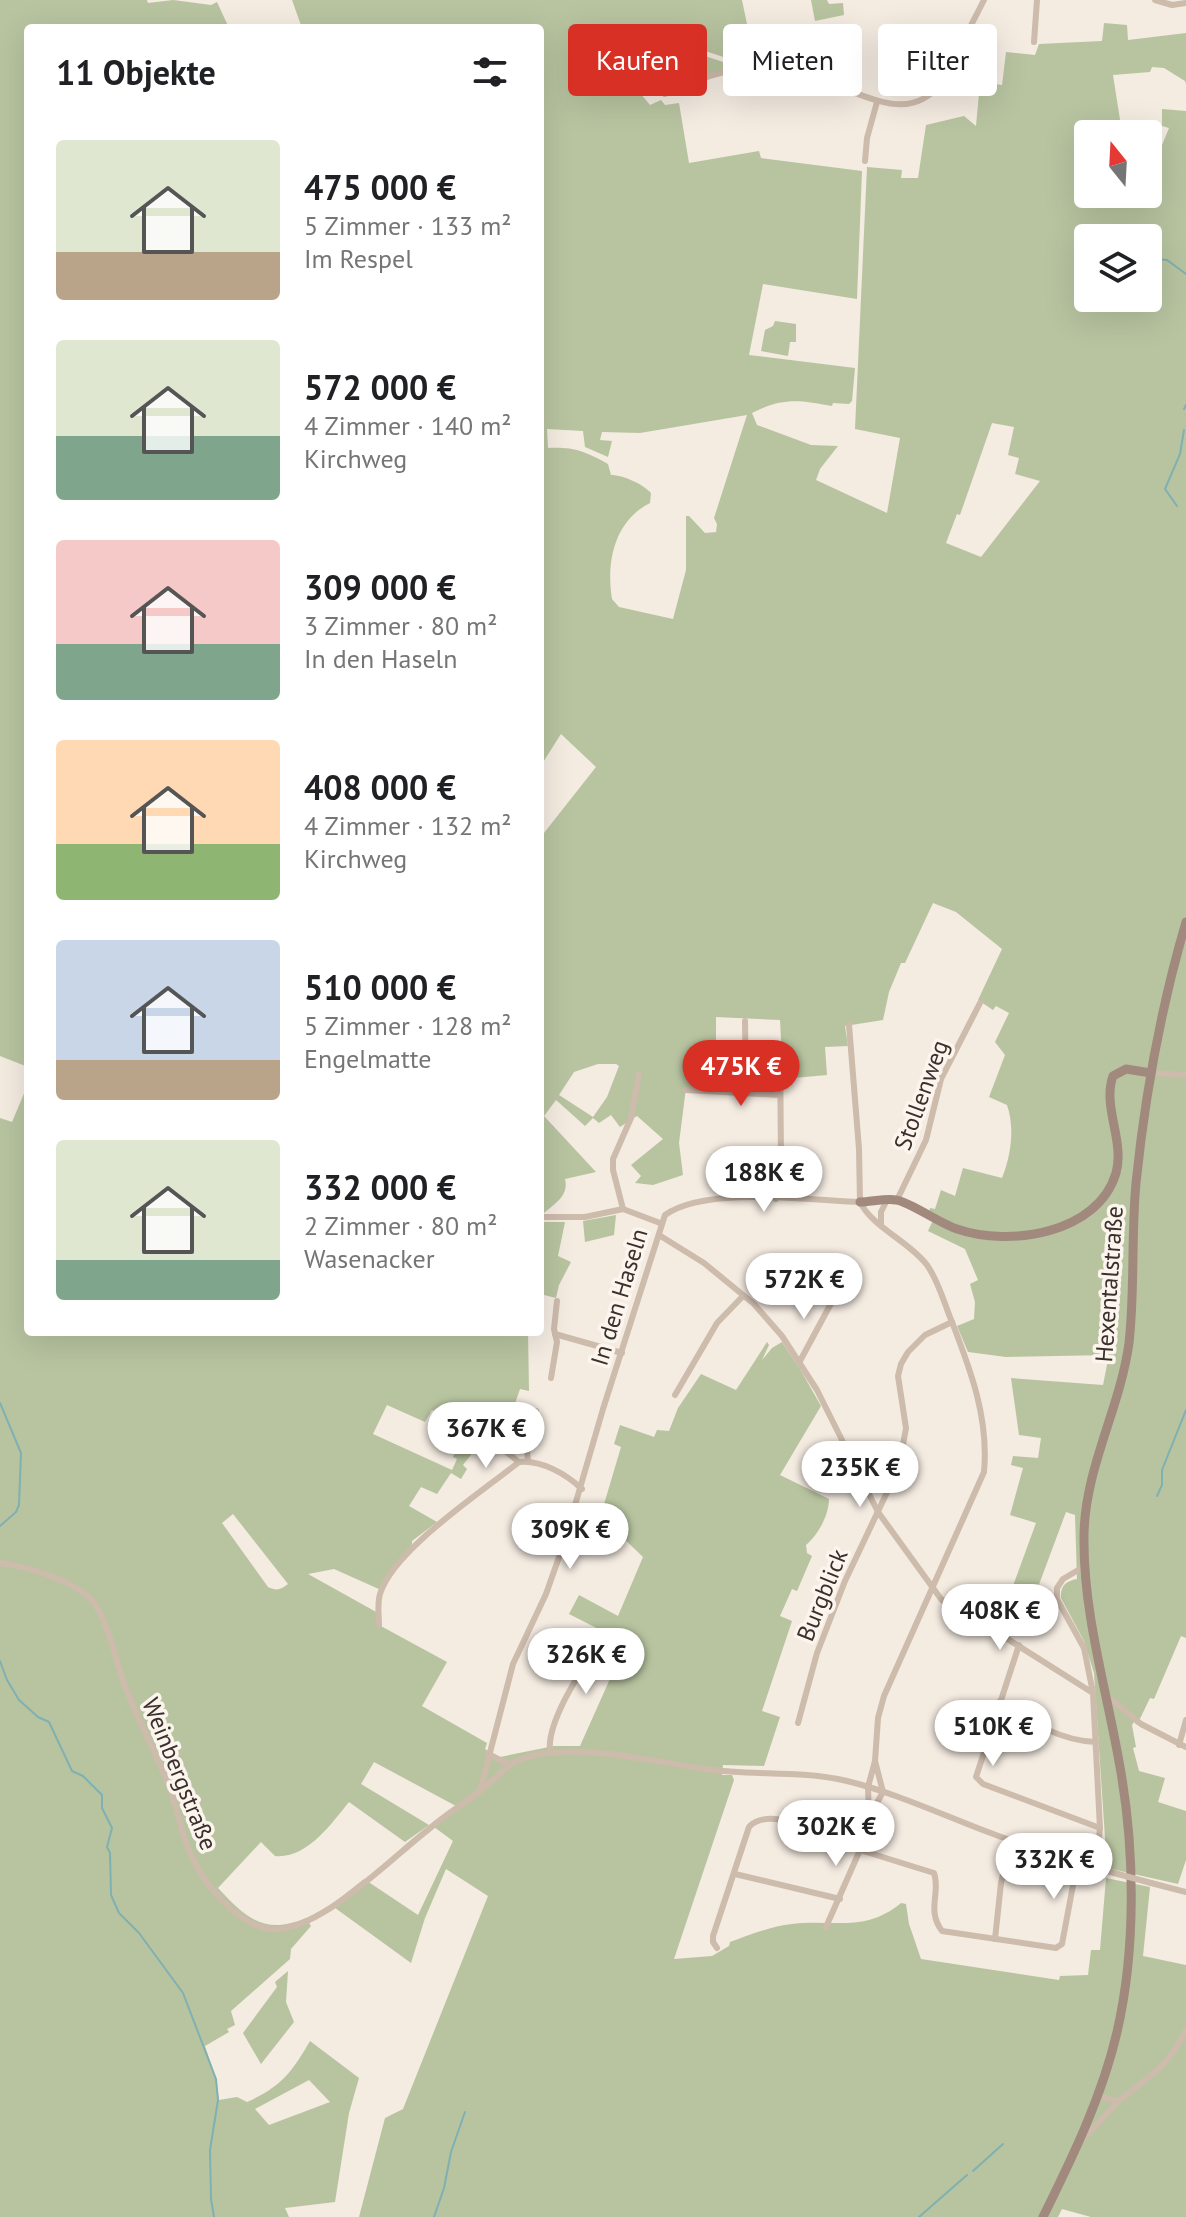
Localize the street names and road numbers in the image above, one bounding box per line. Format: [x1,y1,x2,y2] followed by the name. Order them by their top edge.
[887,1036,955,1154] street label: Stollenweg
[1088,1205,1130,1363] street label: Hexentalstraße
[583,1225,655,1369] street label: In den Haseln
[790,1544,855,1646] street label: Burgblick
[135,1693,225,1855] street label: Weinbergstraße

